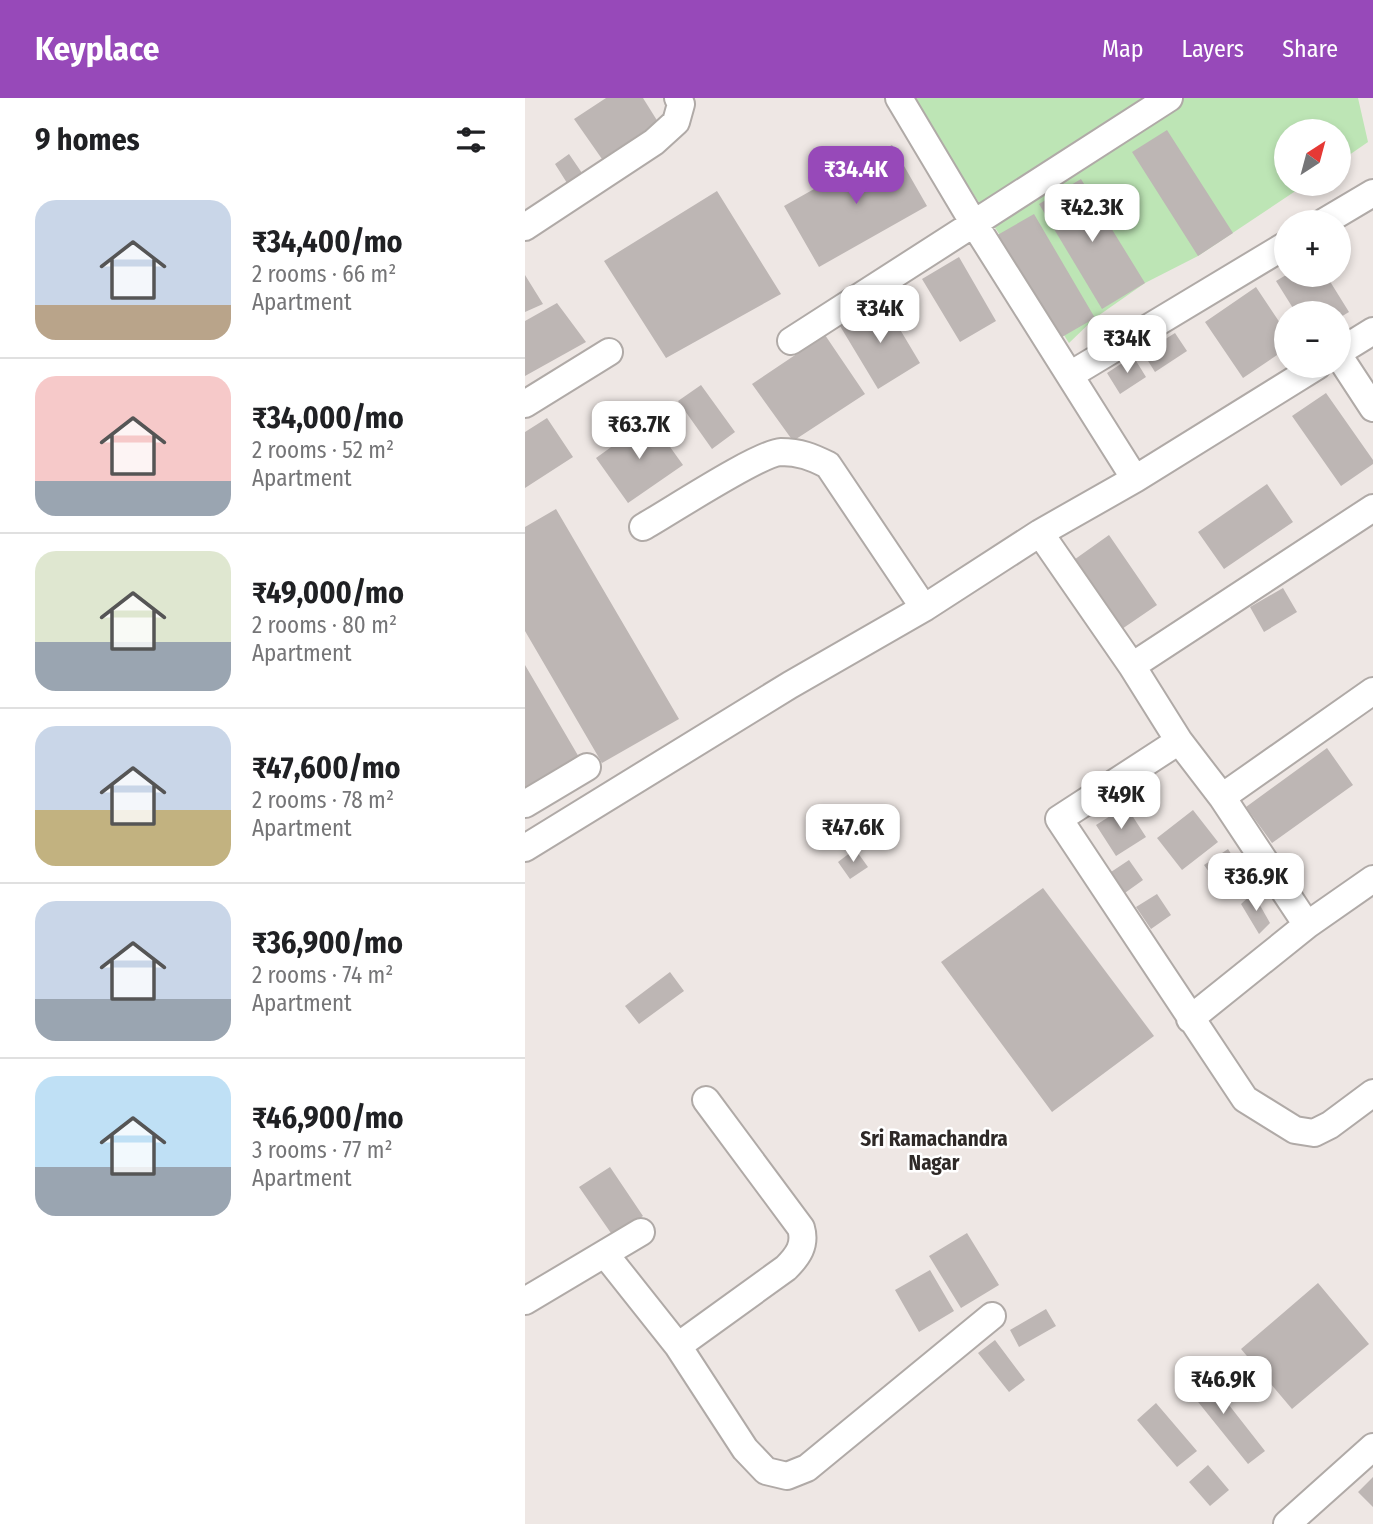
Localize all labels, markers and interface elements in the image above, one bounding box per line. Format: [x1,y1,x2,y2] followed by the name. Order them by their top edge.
[35,29,159,69] text: Keyplace
[1102,35,1144,63] text: Map
[1182,35,1244,63] text: Layers
[1282,35,1338,63] text: Share
[1274,119,1351,196] north arrow
[1274,119,1351,378] map controls
[452,121,490,159] icon: filters
[35,122,140,158] text: 9 homes
[799,146,913,206] pin: ₹34.4K
[824,155,888,183] text: ₹34.4K
[1035,184,1149,244] pin: ₹42.3K
[1061,193,1123,221] text: ₹42.3K
[1274,210,1351,287] button: +
[252,224,403,260] text: ₹34,400/mo
[91,228,175,312] icon: home
[252,260,396,288] text: 2 rooms · 66 m²
[839,286,921,345] pin: ₹34K
[252,288,352,316] text: Apartment
[856,294,904,322] text: ₹34K
[1274,301,1351,378] button: −
[1086,316,1168,375] pin: ₹34K
[1103,324,1151,352] text: ₹34K
[252,400,404,436] text: ₹34,000/mo
[582,402,696,461] pin: ₹63.7K
[91,404,175,488] icon: home
[608,410,670,438] text: ₹63.7K
[252,436,394,464] text: 2 rooms · 52 m²
[252,464,352,492] text: Apartment
[252,575,404,611] text: ₹49,000/mo
[91,579,175,663] icon: home
[252,611,397,639] text: 2 rooms · 80 m²
[252,639,352,667] text: Apartment
[252,750,401,786] text: ₹47,600/mo
[91,754,175,838] icon: home
[1080,772,1162,831] pin: ₹49K
[1097,780,1145,808] text: ₹49K
[252,786,394,814] text: 2 rooms · 78 m²
[796,804,910,864] pin: ₹47.6K
[822,813,884,841] text: ₹47.6K
[252,814,352,842] text: Apartment
[1199,854,1313,913] pin: ₹36.9K
[1224,862,1288,890] text: ₹36.9K
[252,925,403,961] text: ₹36,900/mo
[91,929,175,1013] icon: home
[252,961,393,989] text: 2 rooms · 74 m²
[252,989,352,1017] text: Apartment
[252,1100,404,1136] text: ₹46,900/mo
[91,1104,175,1188] icon: home
[860,1126,1008,1176] district label: Sri Ramachandra Nagar
[252,1136,393,1164] text: 3 rooms · 77 m²
[252,1164,352,1192] text: Apartment
[1166,1356,1280,1416] pin: ₹46.9K
[1191,1365,1255,1393] text: ₹46.9K

